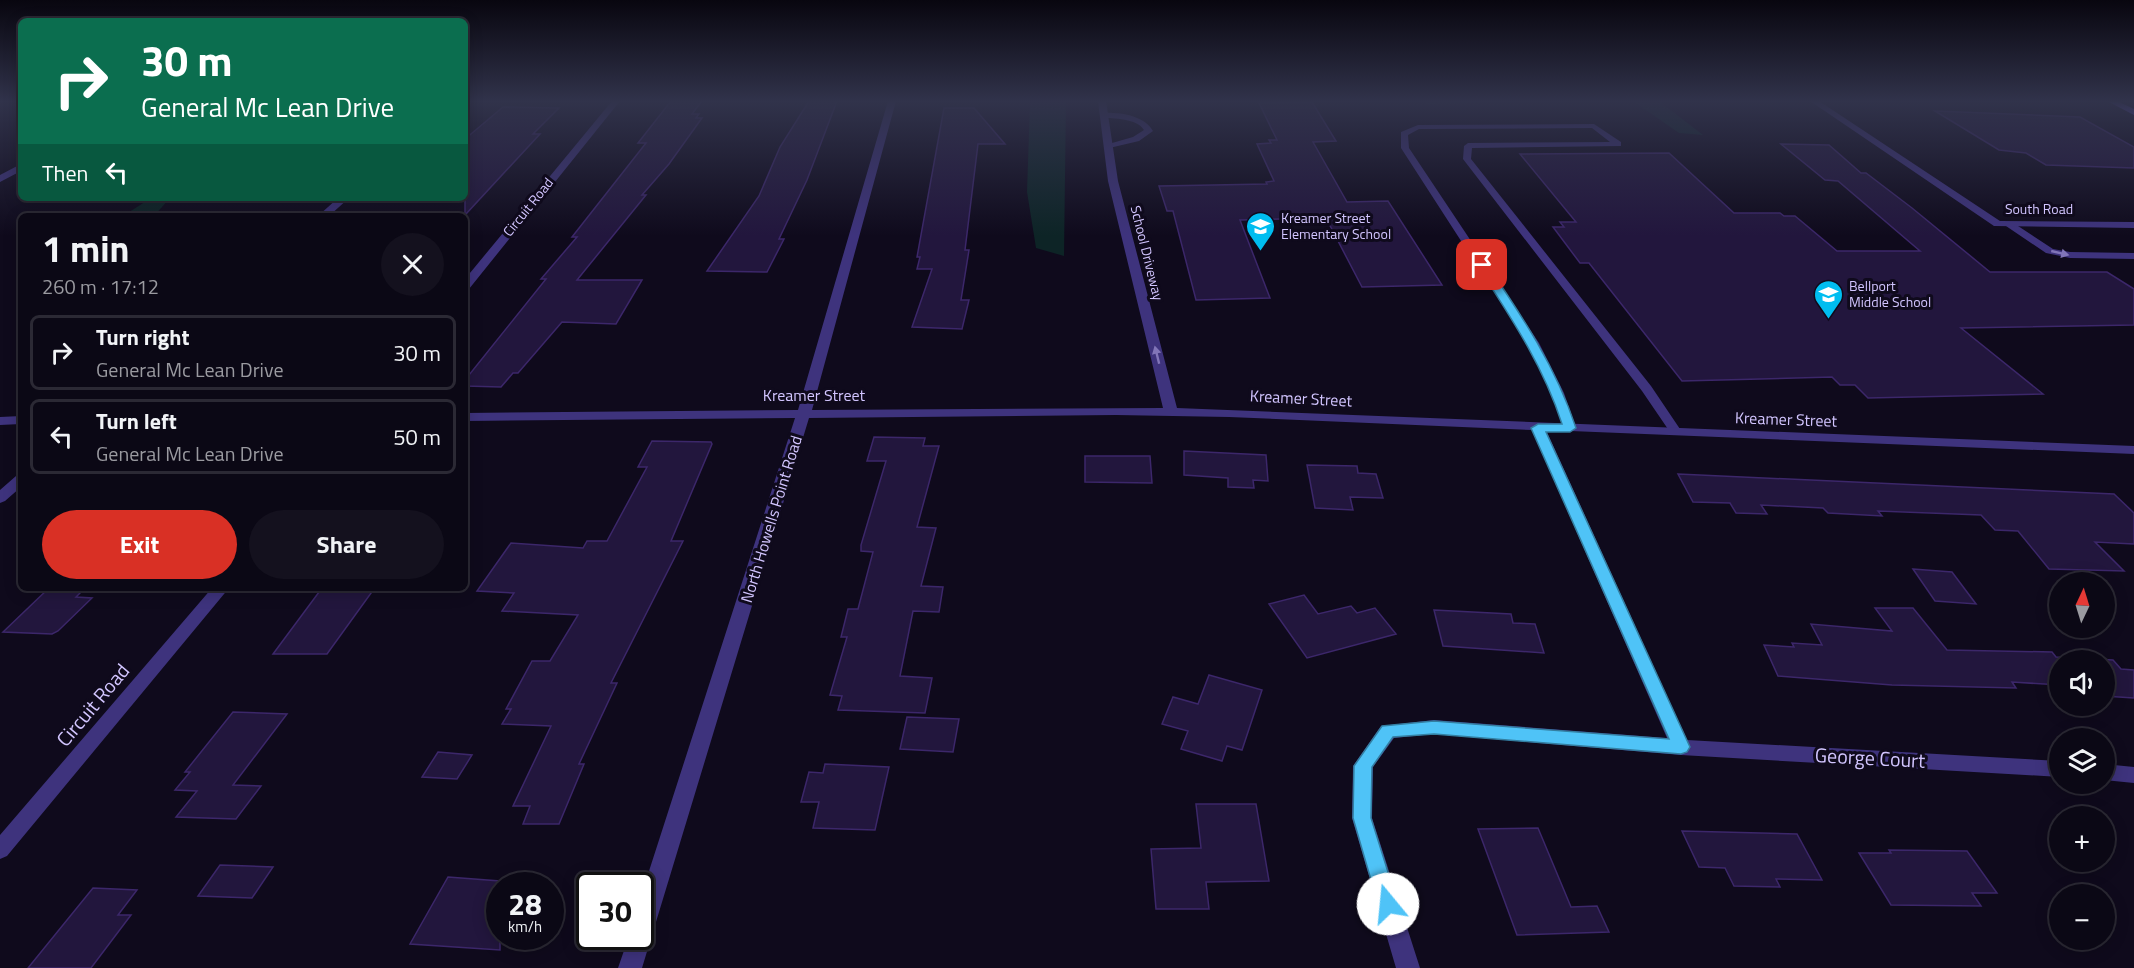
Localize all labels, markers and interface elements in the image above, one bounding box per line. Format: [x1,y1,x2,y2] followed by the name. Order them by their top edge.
[141,28,233,92] text: 30 m
[42,42,120,120] icon: right
[141,86,394,127] text: General Mc Lean Drive
[42,156,88,190] text: Then
[100,156,133,189] icon: left
[497,173,558,241] street label: Circuit Road
[2005,198,2073,219] street label: South Road
[1126,203,1169,303] street label: School Driveway
[1281,207,1391,244] place label: Kreamer Street Elementary School
[1244,210,1276,252] school or university icon: Kreamer Street Elementary School
[42,221,129,276] text: 1 min
[381,233,444,296] button: close
[1456,239,1507,290] pin
[1465,248,1498,281] icon: arrive
[2050,248,2069,258] one-way arrow
[42,271,159,302] text: 260 m · 17:12
[1849,275,1931,312] place label: Bellport Middle School
[1812,278,1844,320] school or university icon: Bellport Middle School
[96,320,190,354] text: Turn right
[45,336,78,369] icon: right
[393,336,441,370] text: 30 m
[1151,346,1161,364] one-way arrow
[96,354,284,385] text: General Mc Lean Drive
[763,383,866,407] street label: Kreamer Street
[1249,383,1353,413] street label: Kreamer Street
[96,404,177,438] text: Turn left
[1734,405,1838,433] street label: Kreamer Street
[45,420,78,453] icon: left
[393,420,441,454] text: 50 m
[734,432,808,606] street label: North Howells Point Road
[96,438,284,469] text: General Mc Lean Drive
[42,510,237,579] button: Exit
[249,510,444,579] button: Share
[2049,572,2115,638] north arrow
[2049,572,2115,950] map controls
[2049,650,2115,716] button: sound
[48,656,137,753] street label: Circuit Road
[2049,728,2115,794] button: layers
[1814,739,1926,776] street label: George Court
[2049,806,2115,872] button: +
[576,872,654,950] speed limit sign: 30
[1356,872,1420,936] position arrow
[508,881,542,927] text: 28
[2049,884,2115,950] button: −
[508,915,542,938] text: km/h

